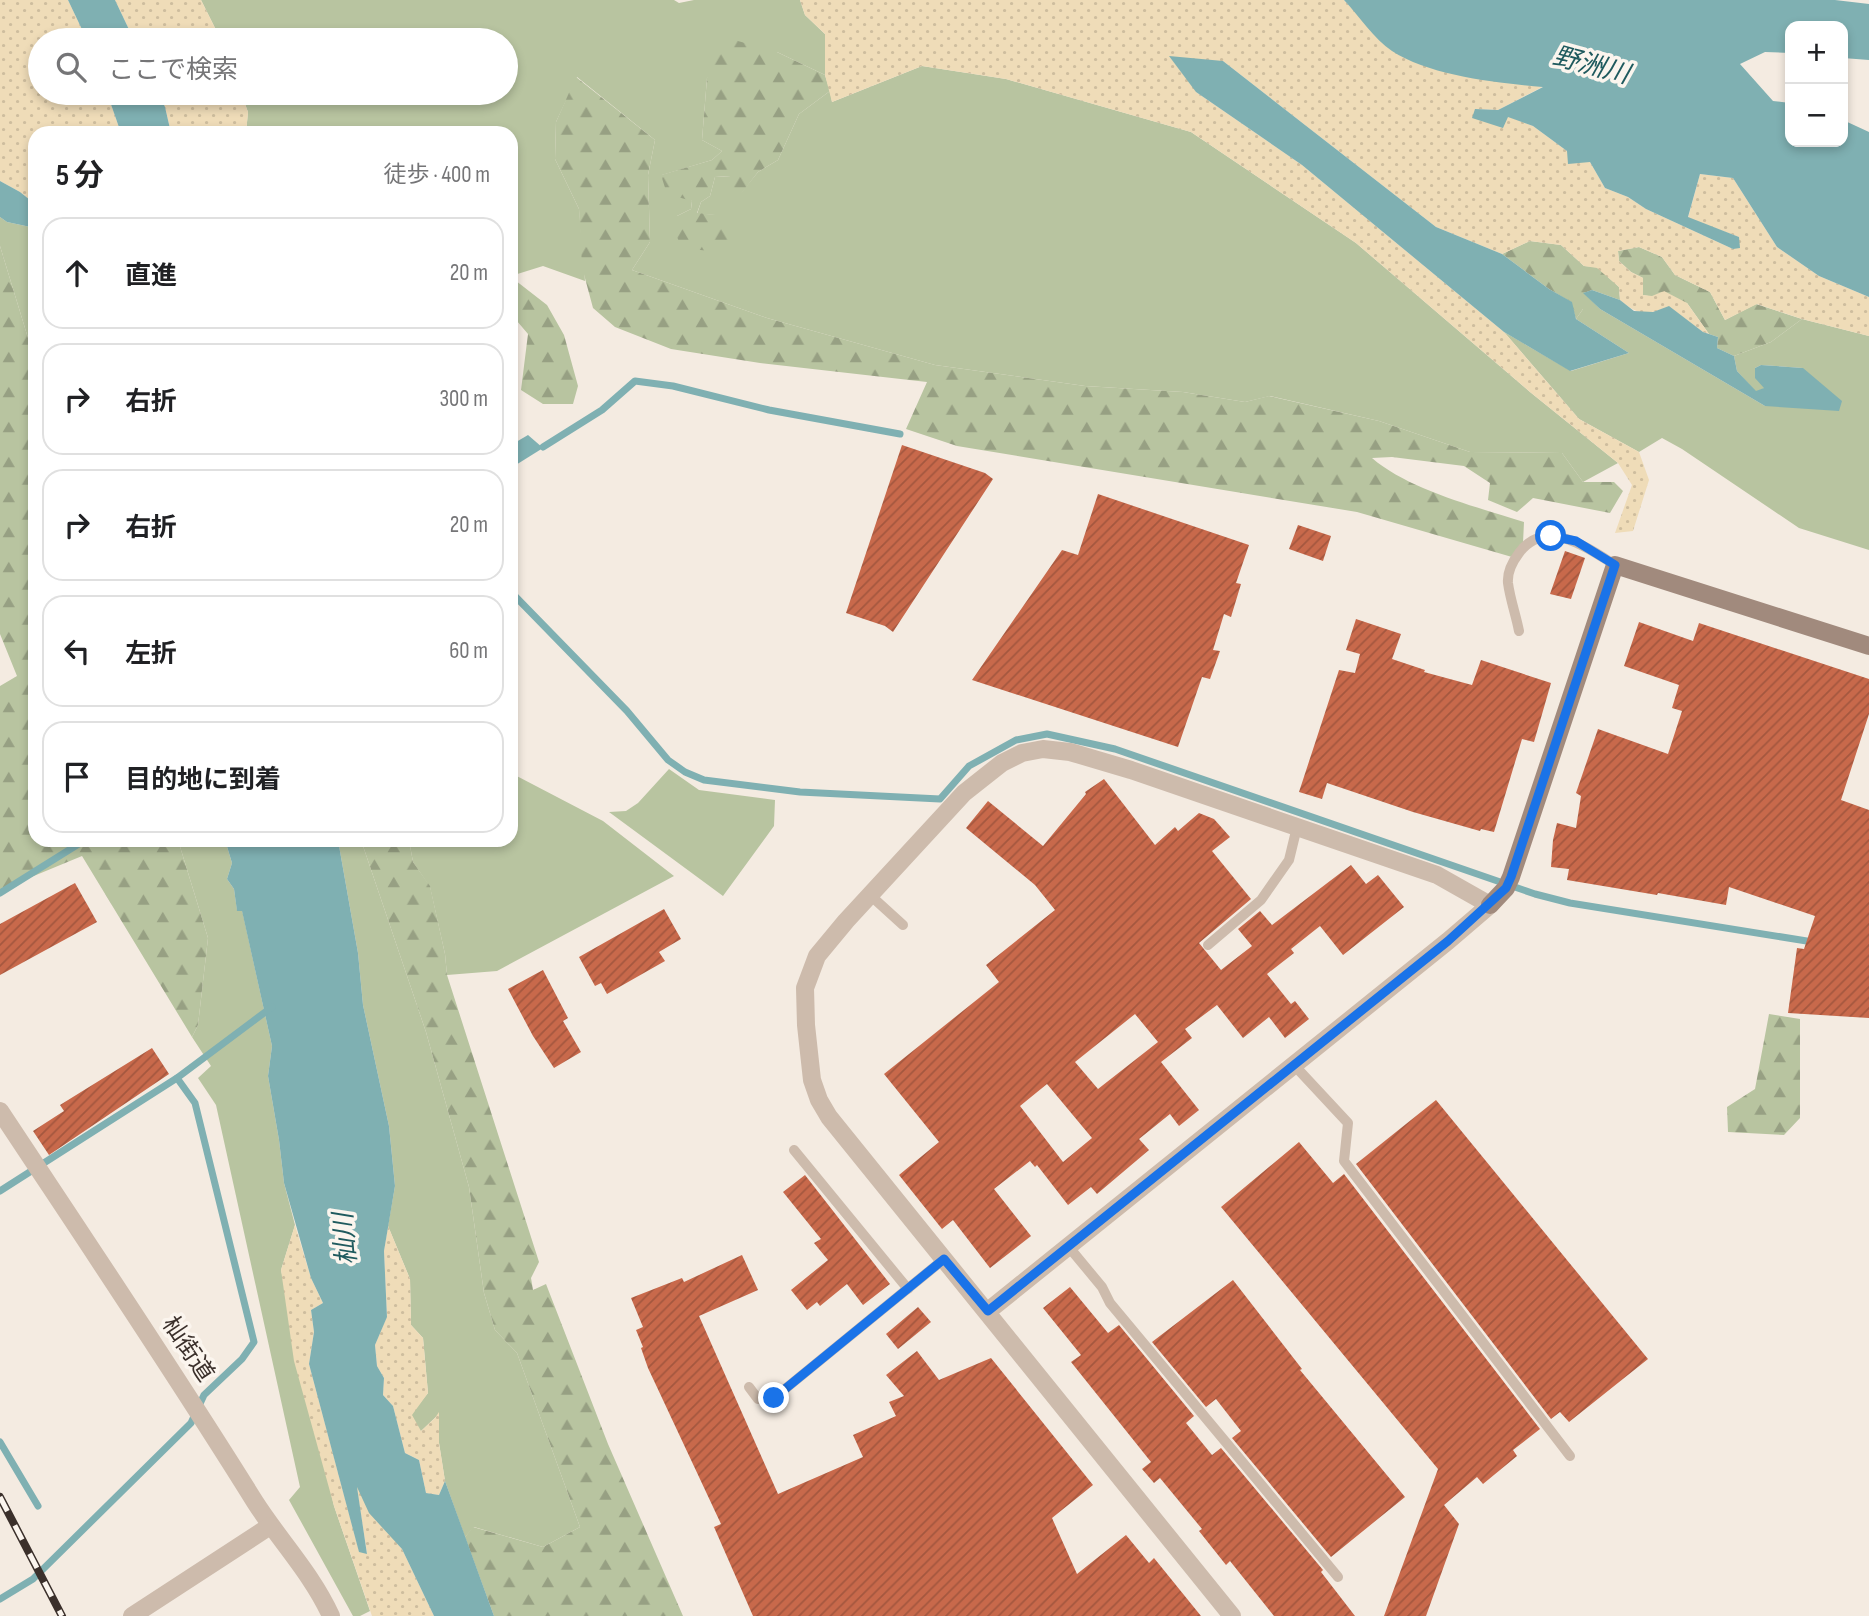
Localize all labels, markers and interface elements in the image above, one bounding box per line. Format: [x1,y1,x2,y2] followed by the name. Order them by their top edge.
[1785,21,1848,147] map controls
[1785,21,1848,84] button: +
[28,28,518,105] search box
[1549,41,1636,92] water label: 野洲川
[52,48,90,86] icon: search
[108,55,238,86] text: ここで検索
[1785,84,1848,147] button: −
[56,158,104,194] text: 5 分
[384,161,490,189] text: 徒歩 · 400 m
[58,254,96,292] icon: ahead
[450,259,488,287] text: 20 m
[125,261,177,292] text: 直進
[58,380,96,418] icon: right
[439,385,488,413] text: 300 m
[125,387,177,418] text: 右折
[58,506,96,544] icon: right
[450,511,488,539] text: 20 m
[125,513,177,544] text: 右折
[1535,520,1566,551] route start
[58,632,96,670] icon: left
[449,637,488,665] text: 60 m
[125,639,177,670] text: 左折
[58,758,96,796] icon: arrive
[125,765,281,796] text: 目的地に到着
[328,1209,364,1266] water label: 杣川
[156,1311,220,1387] street label: 杣街道
[758,1382,789,1413] route end

